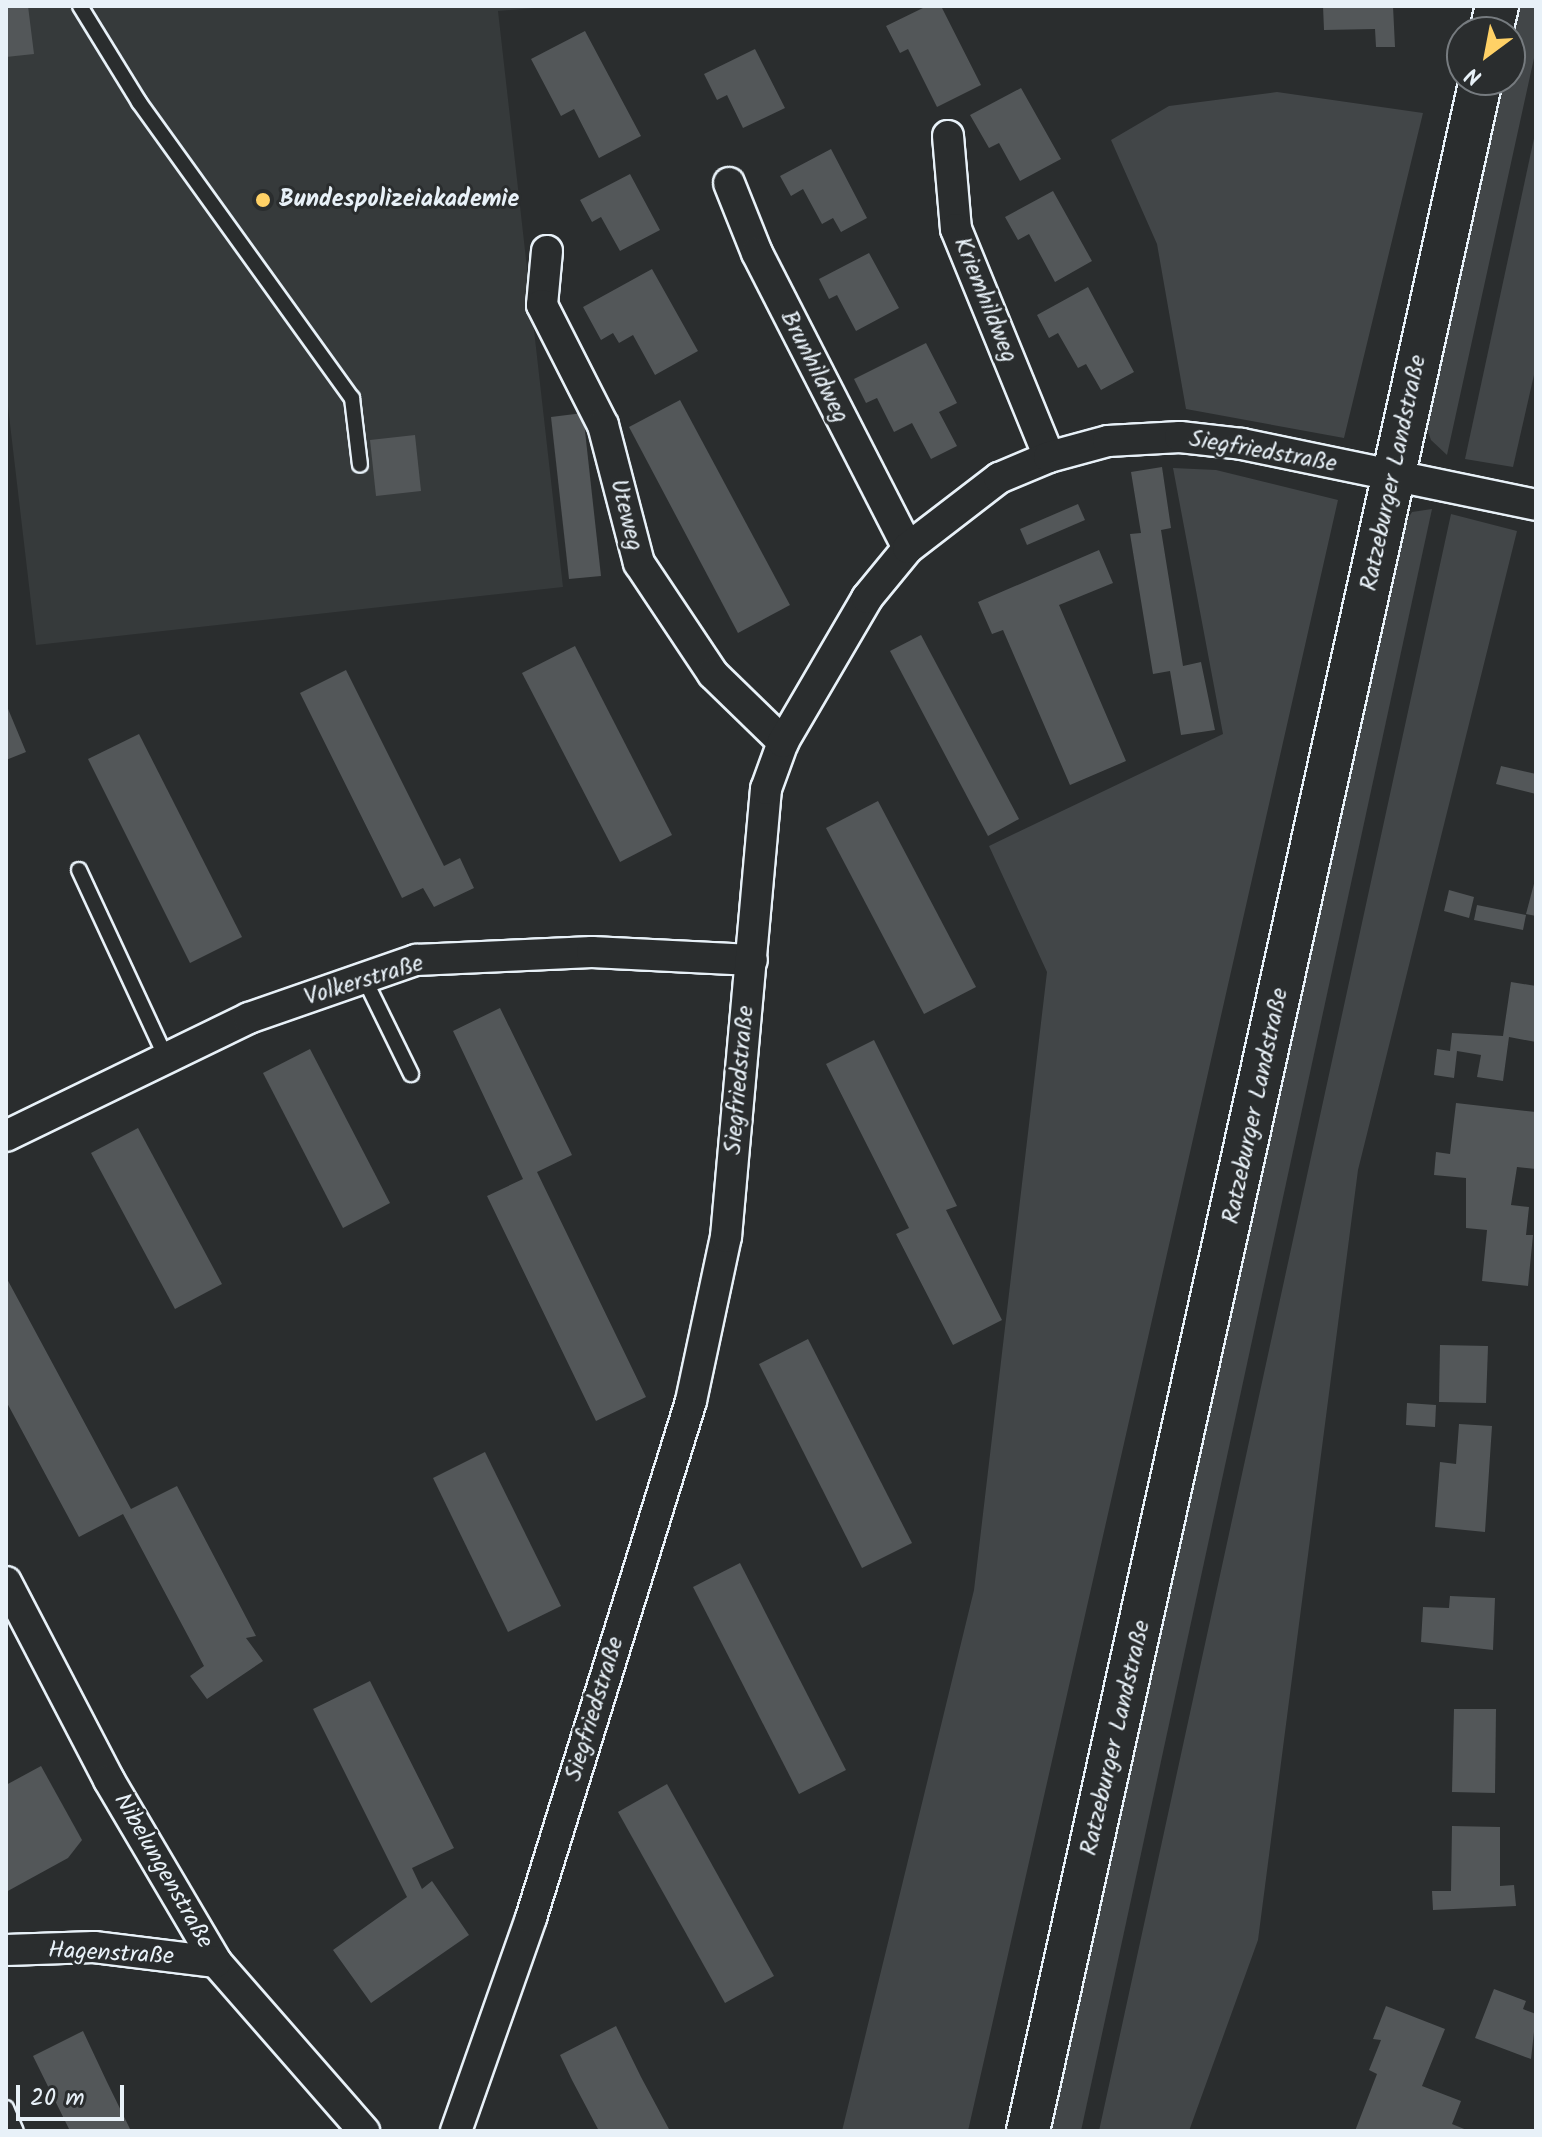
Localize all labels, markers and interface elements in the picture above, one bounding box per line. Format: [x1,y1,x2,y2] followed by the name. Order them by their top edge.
[1446,16,1526,96] north arrow
[1459,57,1489,94] text: N
[279,186,519,214] place label: Bundespolizeiakademie
[254,191,272,209] marker: Bundespolizeiakademie
[947,233,1023,367] street label: Kriemhildweg
[773,306,855,428] street label: Brunhildweg
[1355,352,1433,594] street label: Ratzeburger Landstraße
[1187,425,1339,479] street label: Siegfriedstraße
[603,476,649,554] street label: Uteweg
[301,949,427,1013] street label: Volkerstraße
[1217,985,1295,1227] street label: Ratzeburger Landstraße
[719,1004,761,1156] street label: Siegfriedstraße
[1075,1618,1157,1858] street label: Ratzeburger Landstraße
[559,1633,631,1785] street label: Siegfriedstraße
[107,1788,219,1954] street label: Nibelungenstraße
[47,1936,175,1972] street label: Hagenstraße
[20,2069,128,2119] scale bar
[30,2079,85,2118] text: 20 m

